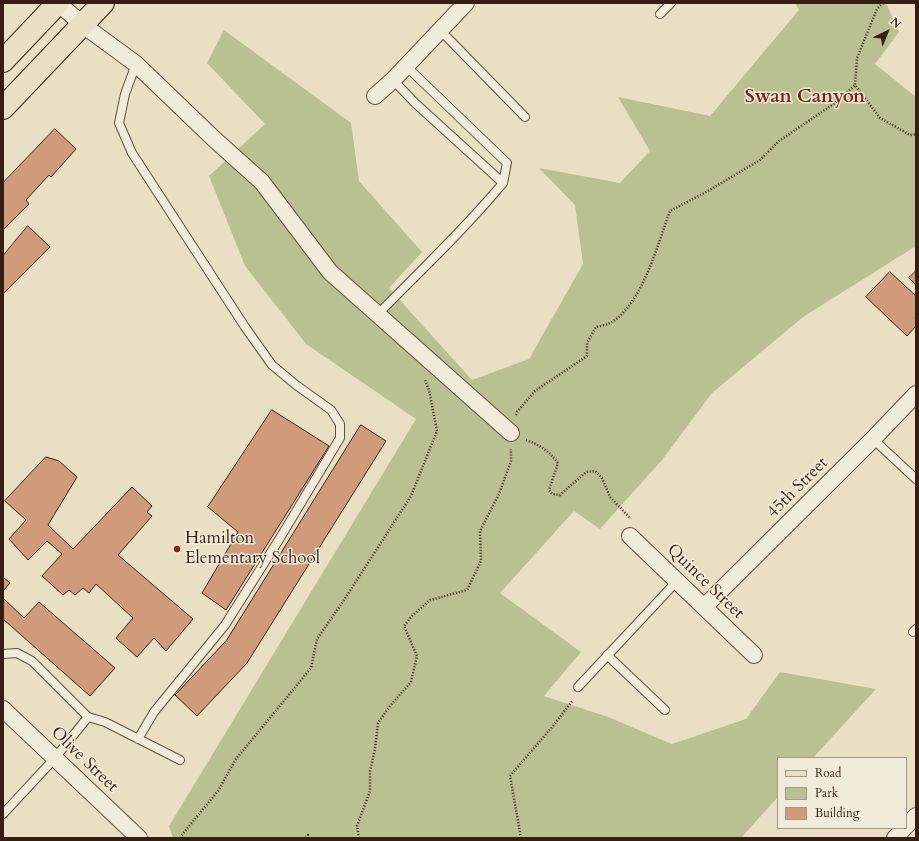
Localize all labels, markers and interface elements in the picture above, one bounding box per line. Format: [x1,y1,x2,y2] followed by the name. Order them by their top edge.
[867,12,907,52] north arrow
[887,14,904,32] text: N
[745,87,865,109] district label: Swan Canyon
[763,453,833,523] street label: 45th Street
[185,529,320,569] place label: Hamilton Elementary School
[662,540,748,624] street label: Quince Street
[172,544,182,554] marker: Hamilton Elementary School
[46,723,122,797] street label: Olive Street
[777,757,907,829] legend
[815,765,841,781] text: Road
[815,785,838,801] text: Park
[815,805,859,821] text: Building

